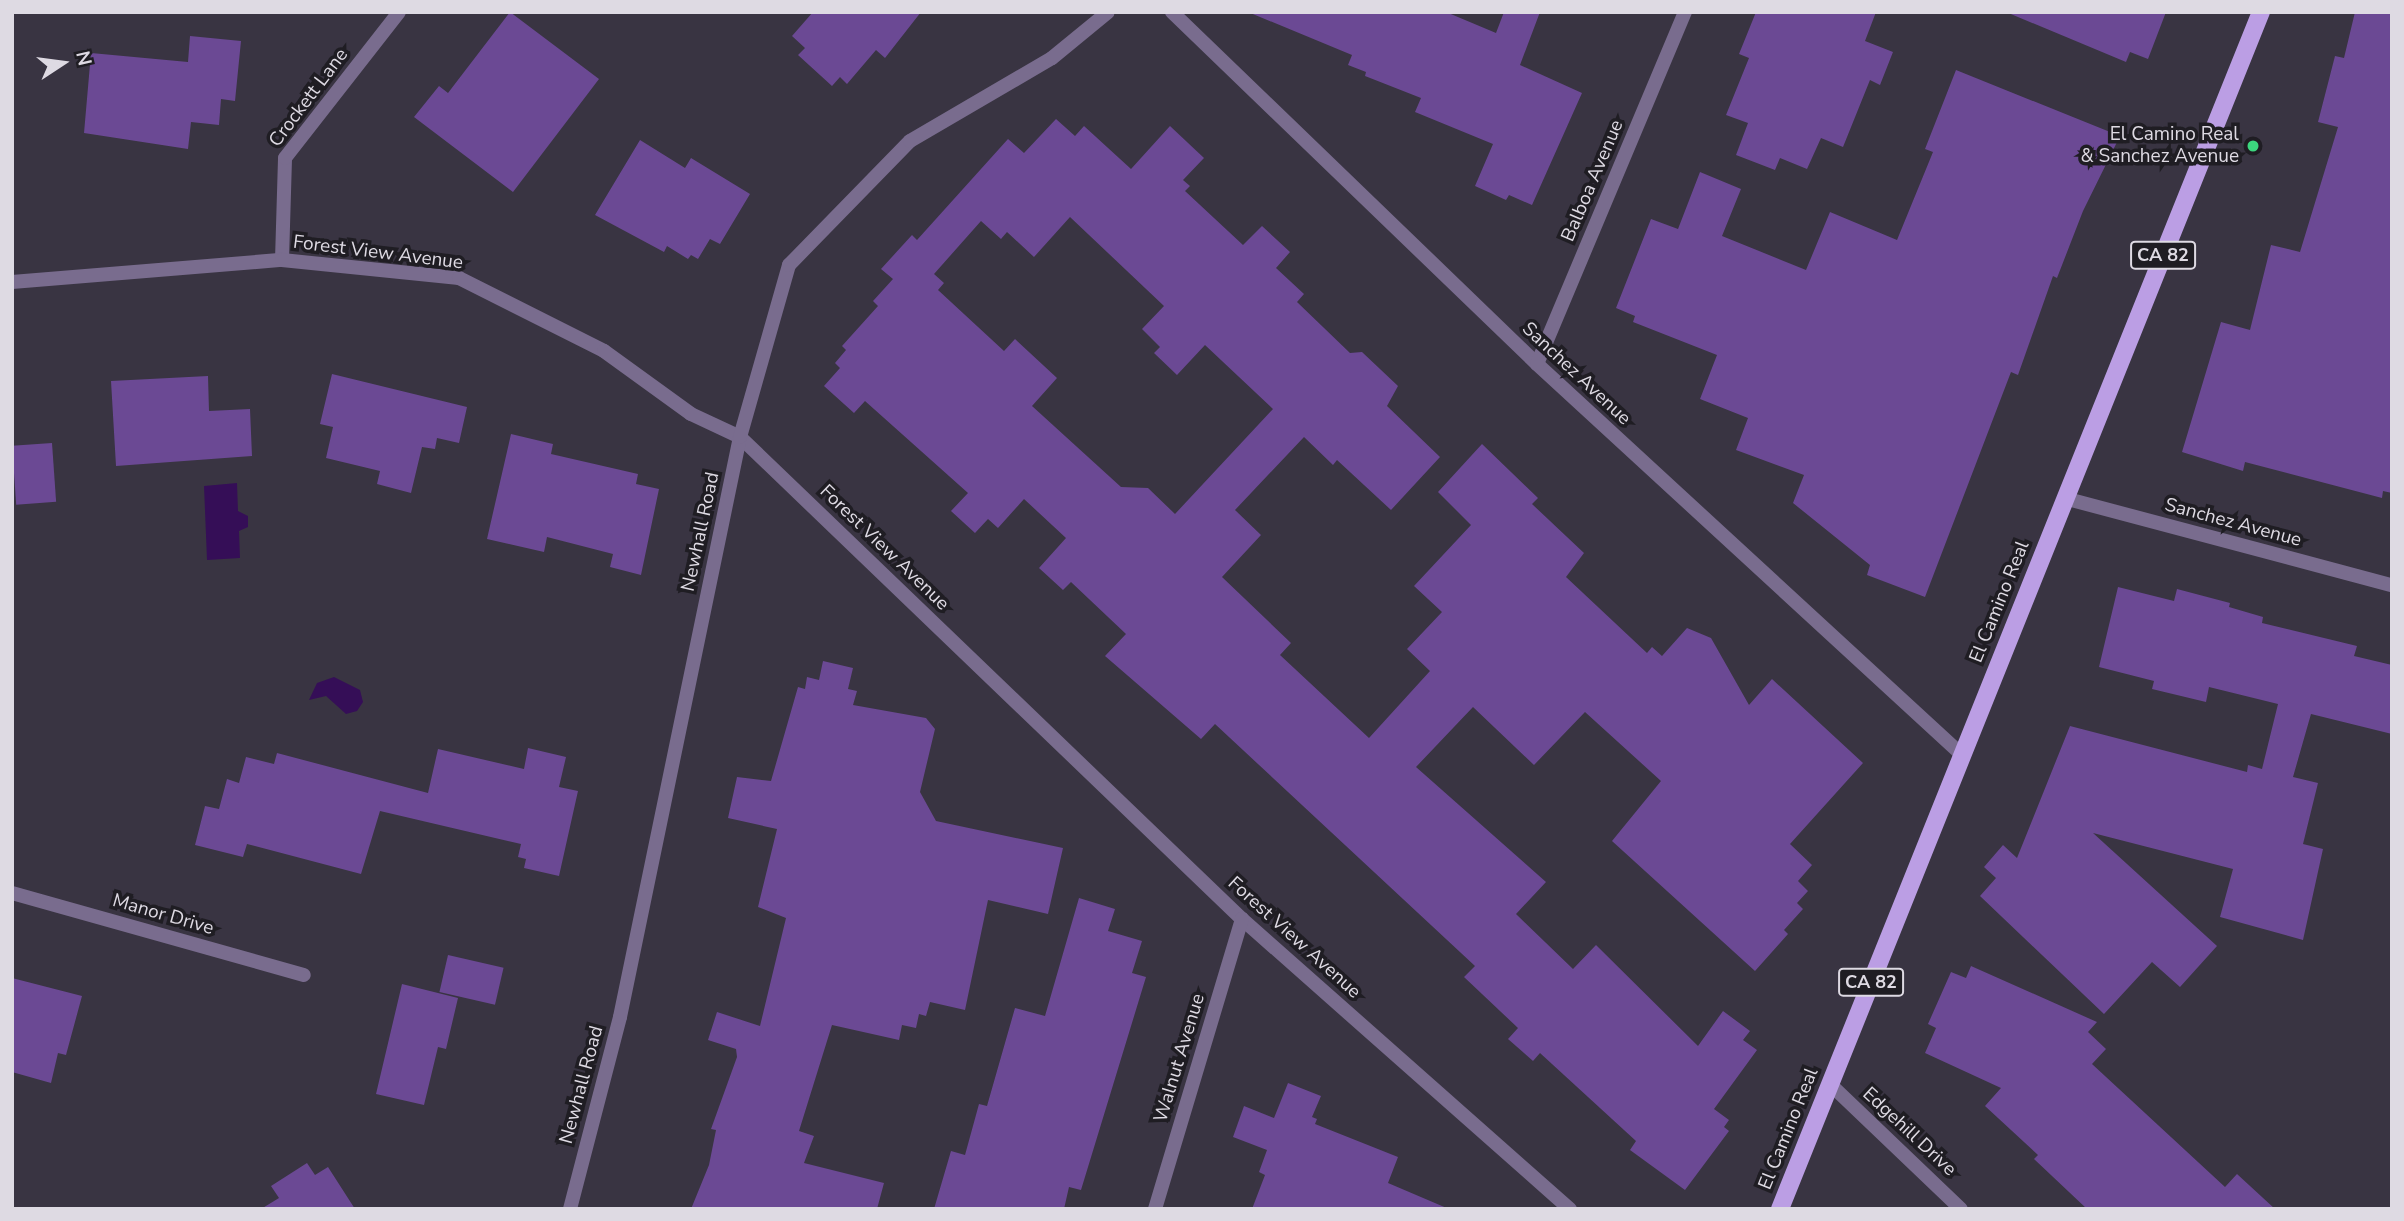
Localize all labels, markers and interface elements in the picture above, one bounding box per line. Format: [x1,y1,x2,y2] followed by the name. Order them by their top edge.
[28,28,98,98] north arrow
[265,44,353,152] street label: Crockett Lane
[69,48,98,68] text: N
[1557,117,1629,245] street label: Balboa Avenue
[2080,124,2239,168] place label: El Camino Real & Sanchez Avenue
[2245,138,2261,154] marker: El Camino Real & Sanchez Avenue
[292,231,464,275] street label: Forest View Avenue
[2130,241,2196,270] road number: CA 82
[1517,318,1635,430] street label: Sanchez Avenue
[677,470,725,594] street label: Newhall Road
[815,480,953,616] street label: Forest View Avenue
[2162,494,2304,552] street label: Sanchez Avenue
[1965,538,2035,666] street label: El Camino Real
[1223,872,1365,1004] street label: Forest View Avenue
[110,890,216,940] street label: Manor Drive
[1838,967,1904,996] road number: CA 82
[1150,991,1210,1125] street label: Walnut Avenue
[555,1024,609,1146] street label: Newhall Road
[1754,1065,1824,1193] street label: El Camino Real
[1857,1083,1961,1181] street label: Edgehill Drive

